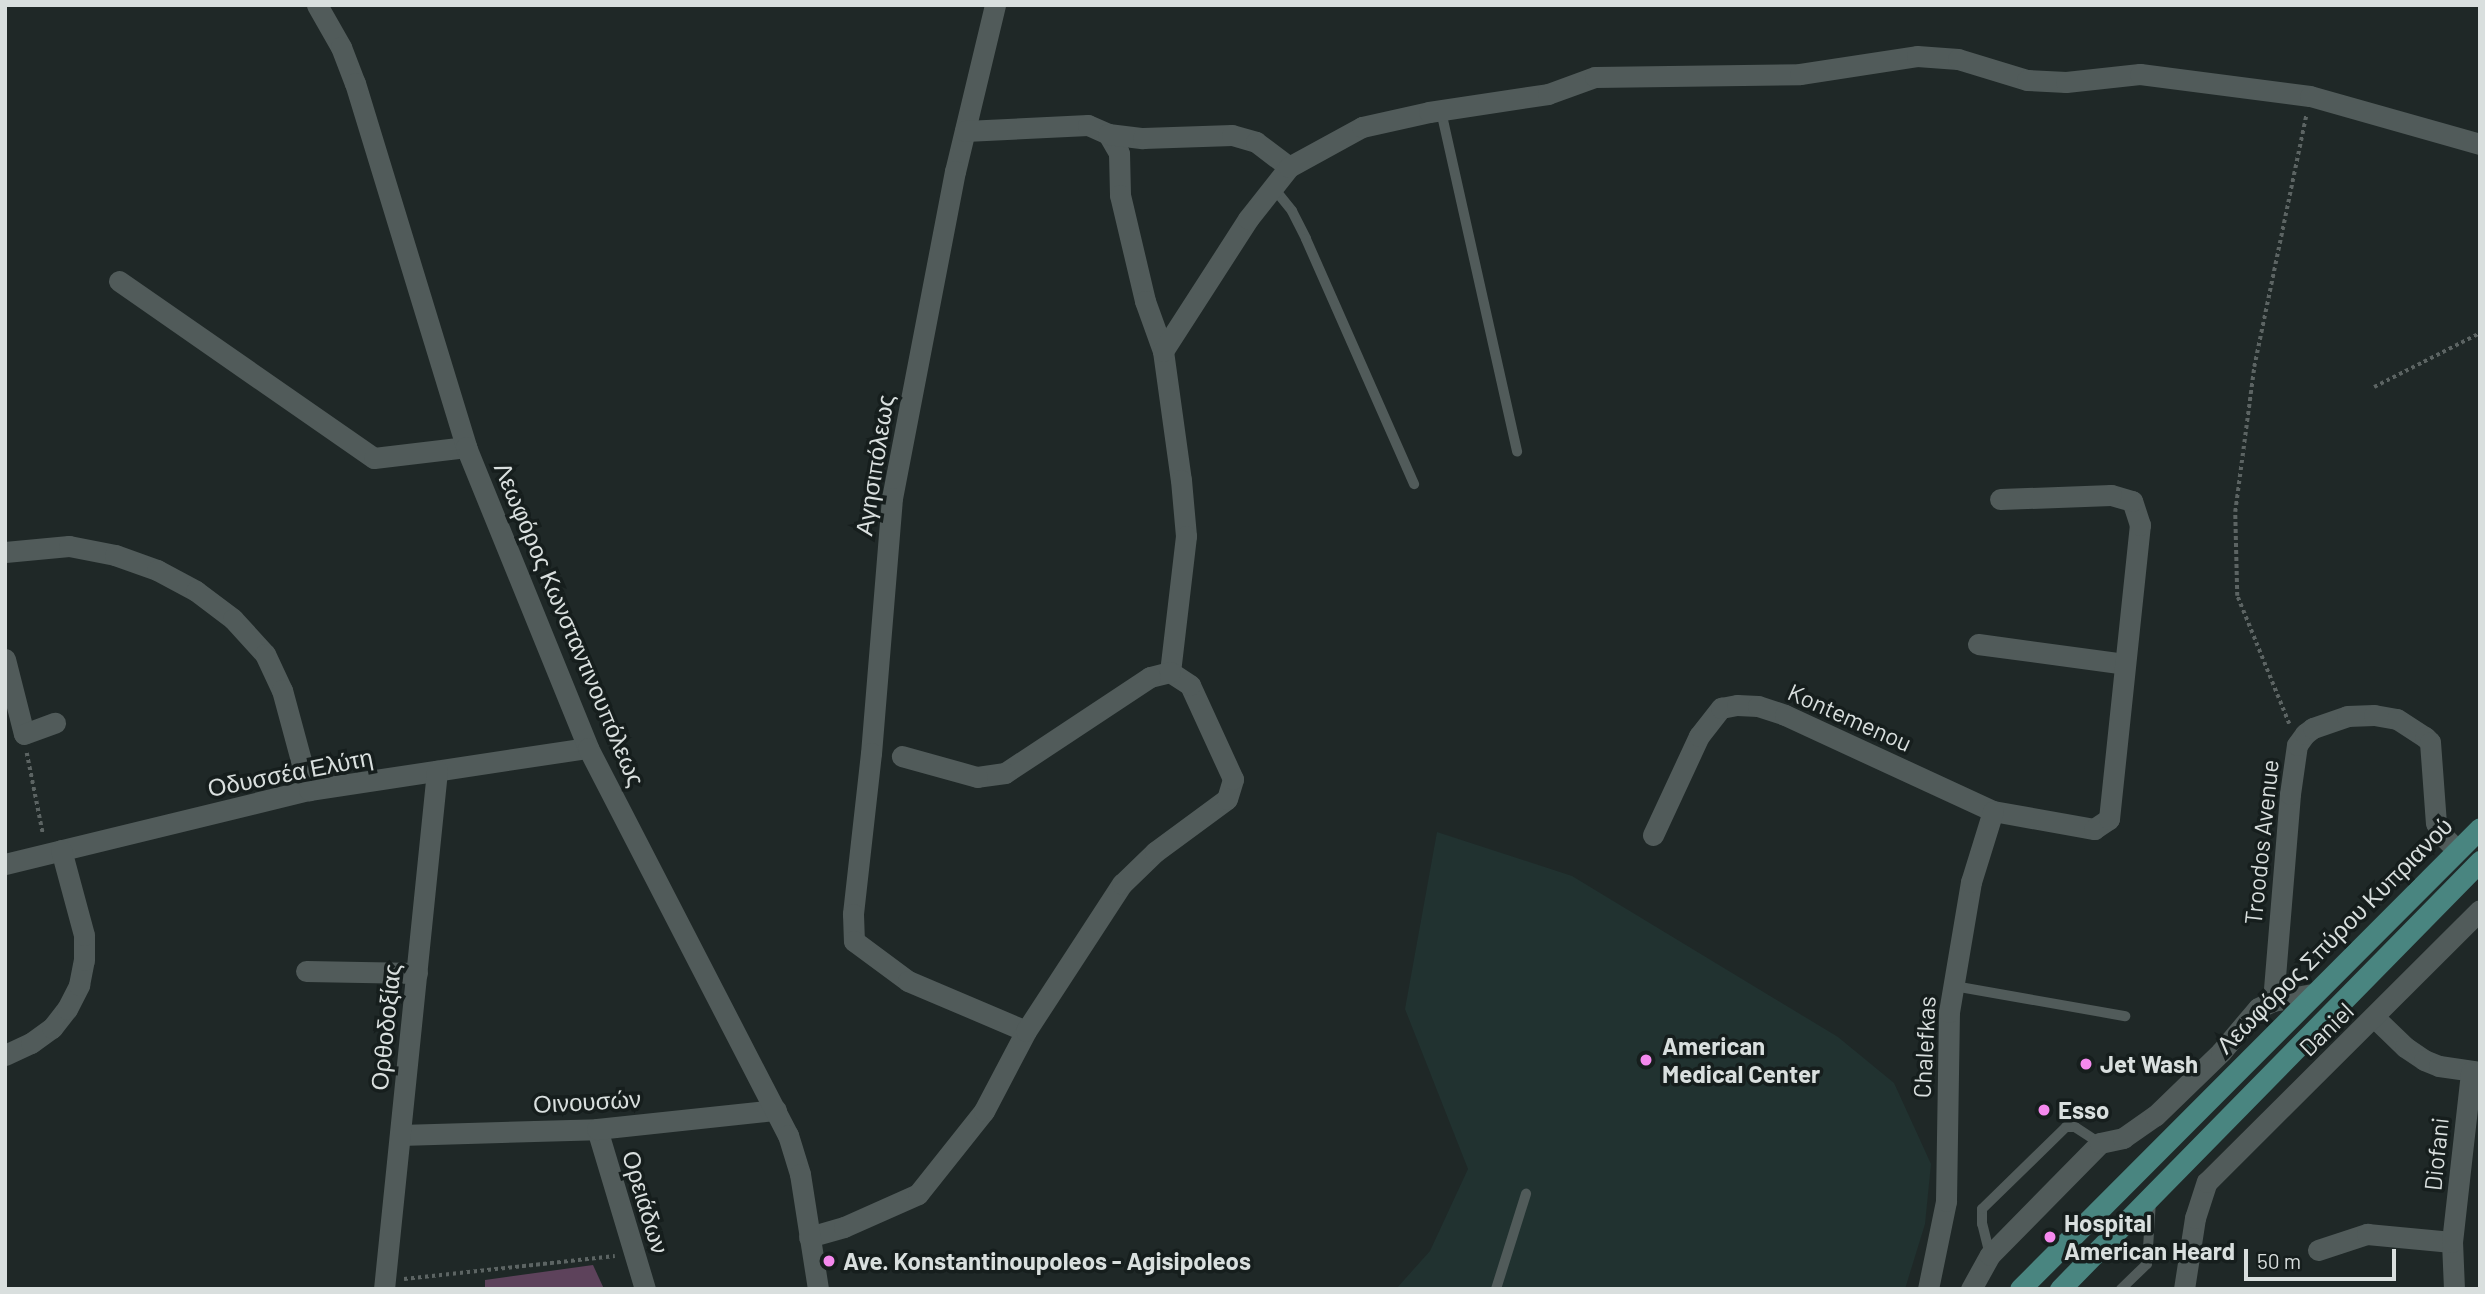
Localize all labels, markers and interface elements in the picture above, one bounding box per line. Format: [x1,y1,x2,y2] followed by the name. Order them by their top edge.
[849,392,899,538] street label: Αγησιπόλεως
[489,458,651,790] street label: Λεωφόρος Κωνσταντινουπόλεως
[1784,677,1916,757] street label: Kontemenou
[205,742,375,802] street label: Οδυσσέα Ελύτη
[2238,758,2284,926] street label: Troodos Avenue
[2210,811,2458,1059] street label: Λεωφόρος Σπύρου Κυπριανού
[364,962,406,1092] street label: Ορθοδοξίας
[1907,995,1941,1099] street label: Chalefkas
[2293,996,2359,1062] street label: Daniel
[1662,1032,1820,1088] place label: American Medical Center
[1636,1050,1656,1070] marker: American Medical Center
[2100,1050,2198,1078] place label: Jet Wash
[2078,1056,2094,1072] marker: Jet Wash
[532,1084,642,1118] street label: Οινουσών
[2058,1096,2109,1124] place label: Esso
[2036,1102,2052,1118] marker: Esso
[2418,1116,2454,1192] street label: Diofani
[617,1147,675,1257] street label: Ορειάδων
[2064,1209,2235,1265] place label: Hospital American Heard
[2042,1229,2058,1245] marker: Hospital American Heard
[2247,1234,2399,1278] scale bar
[843,1247,1251,1275] place label: Ave. Konstantinoupoleos - Agisipoleos
[2257,1248,2301,1273] text: 50 m
[821,1253,837,1269] marker: Ave. Konstantinoupoleos - Agisipoleos

